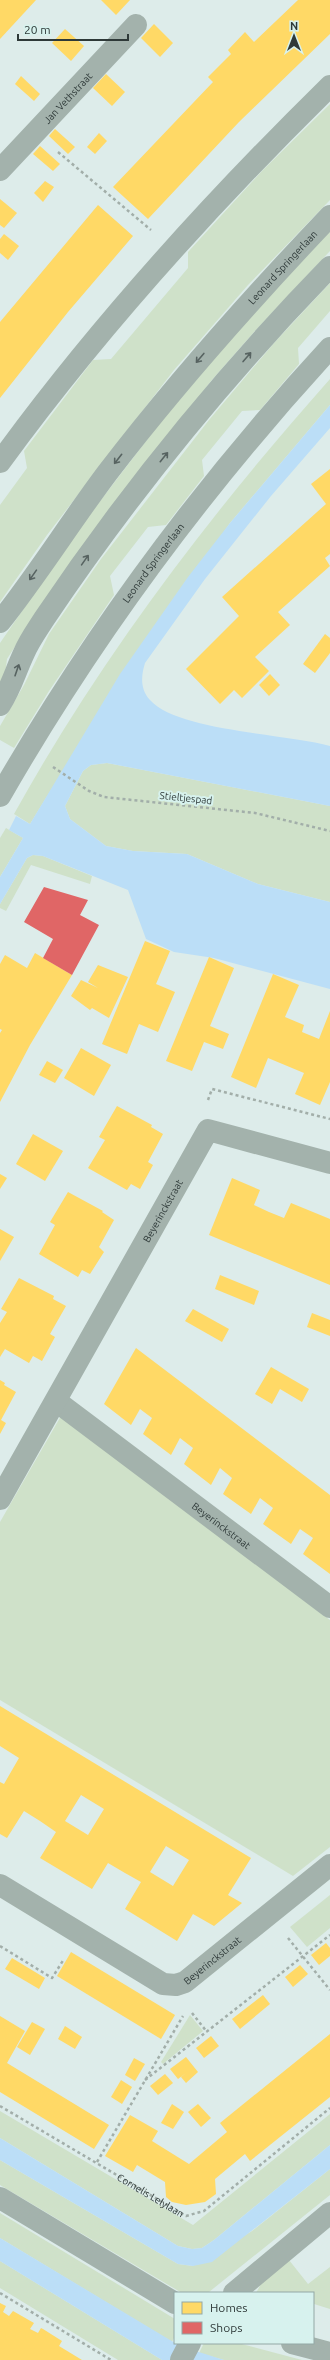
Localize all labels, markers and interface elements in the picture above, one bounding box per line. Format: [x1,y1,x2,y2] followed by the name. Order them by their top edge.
[18,16,128,42] scale bar
[274,16,314,56] north arrow
[290,20,298,32] text: N
[24,23,51,36] text: 20 m
[41,70,94,125] street label: Jan Vethstraat
[246,228,319,306] street label: Leonard Springerlaan
[242,352,251,362] one-way arrow
[195,353,204,364] one-way arrow
[160,451,168,462] one-way arrow
[114,454,122,465] one-way arrow
[120,521,186,605] street label: Leonard Springerlaan
[81,555,89,566] one-way arrow
[29,570,37,581] one-way arrow
[14,665,22,677] one-way arrow
[159,790,213,806] street label: Stieltjespad
[141,1177,185,1244] street label: Beyerinckstraat
[190,1500,253,1551] street label: Beyerinckstraat
[181,1934,243,1986] street label: Beyerinckstraat
[115,2171,186,2219] street label: Cornelis Lelylaan
[174,2292,314,2344] legend
[210,2301,248,2314] text: Homes
[210,2321,242,2334] text: Shops

